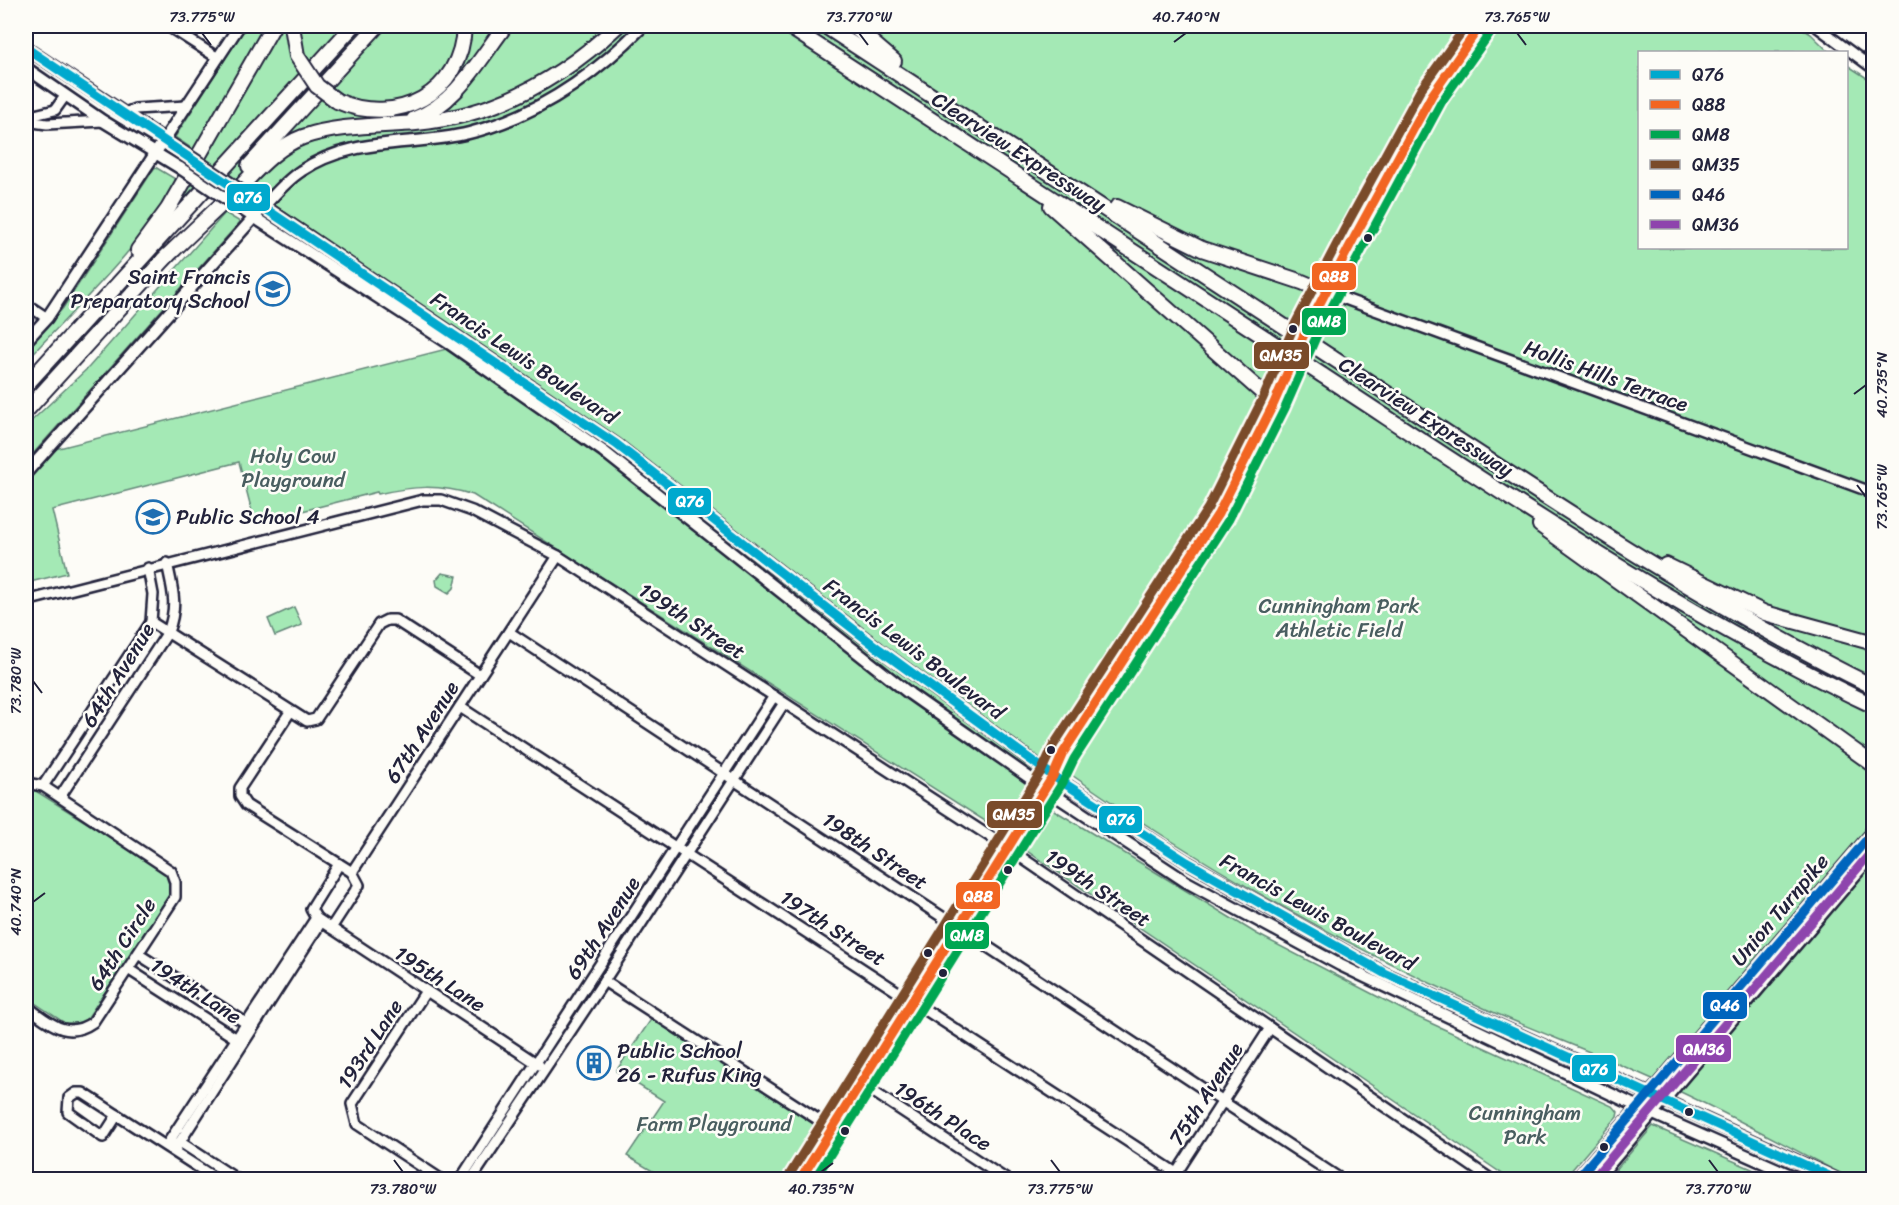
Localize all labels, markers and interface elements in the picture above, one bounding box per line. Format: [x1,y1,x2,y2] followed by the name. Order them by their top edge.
[169,4,235,30] text: 73.775°W
[826,4,892,30] text: 73.770°W
[1152,4,1220,30] text: 40.740°N
[1484,4,1550,30] text: 73.765°W
[1638,51,1848,249] legend
[1692,59,1724,91] text: Q76
[924,81,1114,223] street label: Clearview Expressway
[1692,89,1726,121] text: Q88
[1692,119,1730,151] text: QM8
[1692,149,1740,181] text: QM35
[1692,179,1725,211] text: Q46
[226,183,271,212] line badge: Q76
[233,183,262,212] text: Q76
[1692,209,1739,241] text: QM36
[1362,232,1374,244] unlabelled marker
[70,258,251,320] place label: Saint Francis Preparatory School
[1311,262,1357,291] line badge: Q88
[1318,262,1349,291] text: Q88
[255,271,291,307] school or university icon: Saint Francis Preparatory School
[422,281,627,436] street label: Francis Lewis Boulevard
[1301,307,1347,336] line badge: QM8
[1306,307,1341,336] text: QM8
[1287,323,1299,335] unlabelled marker
[1518,329,1694,423] street label: Hollis Hills Terrace
[1253,341,1310,370] line badge: QM35
[1259,341,1303,370] text: QM35
[1331,346,1521,488] street label: Clearview Expressway
[1869,351,1895,418] text: 40.735°N
[241,437,347,499] park label: Holy Cow Playground
[1869,464,1895,530] text: 73.765°W
[667,487,712,516] line badge: Q76
[675,487,704,516] text: Q76
[176,498,320,536] place label: Public School 4
[135,499,171,535] school or university icon: Public School 4
[815,568,1015,731] street label: Francis Lewis Boulevard
[631,572,753,670] street label: 199th Street
[1259,587,1420,649] park label: Cunningham Park Athletic Field
[71,615,165,735] street label: 64th Avenue
[3,647,29,714] text: 73.780°W
[374,673,470,791] street label: 67th Avenue
[1045,744,1057,756] unlabelled marker
[986,800,1043,829] line badge: QM35
[992,800,1036,829] text: QM35
[814,801,936,901] street label: 198th Street
[1098,805,1143,834] line badge: Q76
[1106,805,1135,834] text: Q76
[1037,838,1159,938] street label: 199th Street
[1213,842,1425,983] street label: Francis Lewis Boulevard
[1721,845,1839,975] street label: Union Turnpike
[1002,864,1014,876] unlabelled marker
[3,868,29,936] text: 40.740°N
[555,868,651,988] street label: 69th Avenue
[772,879,894,977] street label: 197th Street
[955,881,1001,910] line badge: Q88
[962,882,993,911] text: Q88
[77,889,167,999] street label: 64th Circle
[944,921,990,950] line badge: QM8
[949,921,984,950] text: QM8
[387,935,494,1023] street label: 195th Lane
[142,947,250,1035] street label: 194th Lane
[922,947,934,959] unlabelled marker
[937,967,949,979] unlabelled marker
[327,991,414,1097] street label: 193rd Lane
[1702,991,1748,1020] line badge: Q46
[1709,991,1740,1020] text: Q46
[617,1032,762,1094] place label: Public School 26 - Rufus King
[1158,1034,1254,1154] street label: 75th Avenue
[1675,1034,1732,1063] line badge: QM36
[1682,1035,1725,1064] text: QM36
[576,1045,612,1081] building icon: Public School 26 - Rufus King
[1571,1054,1617,1083] line badge: Q76
[1579,1055,1608,1084] text: Q76
[887,1070,1000,1162] street label: 196th Place
[1469,1094,1581,1156] park label: Cunningham Park
[636,1105,794,1143] park label: Farm Playground
[1683,1106,1695,1118] unlabelled marker
[839,1125,851,1137] unlabelled marker
[1598,1141,1610,1153] unlabelled marker
[370,1176,437,1202] text: 73.780°W
[788,1176,855,1202] text: 40.735°N
[1027,1176,1093,1202] text: 73.775°W
[1685,1176,1751,1202] text: 73.770°W

